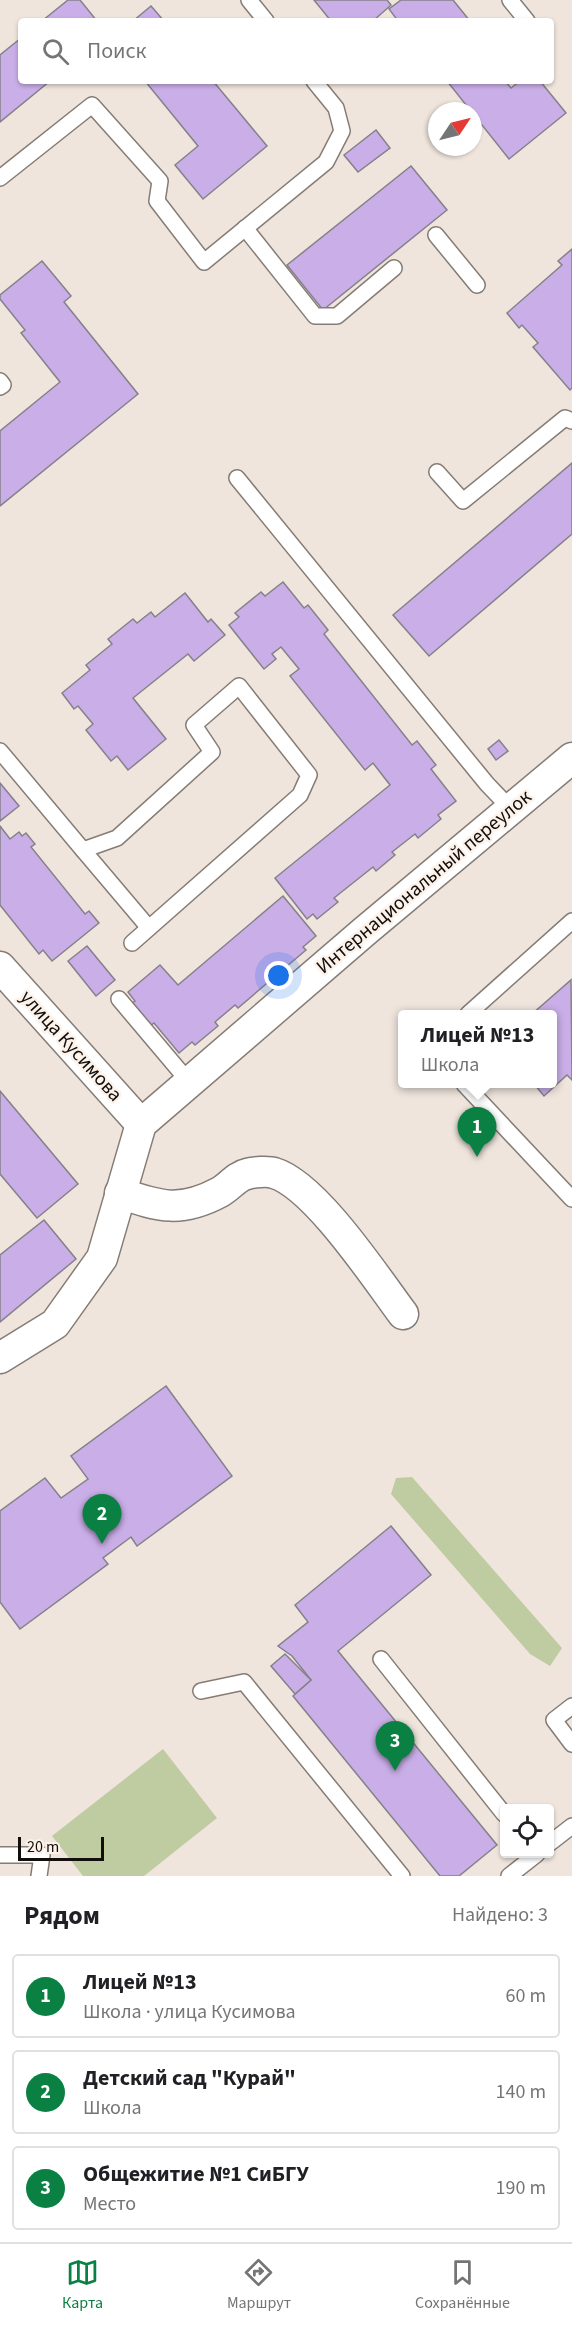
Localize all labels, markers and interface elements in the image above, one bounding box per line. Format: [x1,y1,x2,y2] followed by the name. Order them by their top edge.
[18,18,554,84] search box
[39,35,72,68] icon: search
[87,35,146,67] text: Поиск
[428,102,482,156] north arrow
[310,783,538,981] street label: Интернациональный переулок
[264,961,293,990] your location
[13,984,129,1108] street label: улица Кусимова
[398,1010,557,1088] popup
[421,1019,534,1051] text: Лицей №13
[421,1051,479,1079] text: Школа
[458,1108,496,1157] pin: 1
[82,1494,122,1544] pin: 2
[376,1722,414,1771] pin: 3
[500,1804,554,1858] map controls
[500,1804,554,1858] button: locate
[18,1834,104,1862] scale bar
[27,1836,59,1858] text: 20 m
[24,1897,100,1934] text: Рядом
[452,1901,548,1929] text: Найдено: 3
[83,1966,197,1998] text: Лицей №13
[40,1982,51,2010] text: 1
[506,1982,546,2010] text: 60 m
[83,1998,296,2026] text: Школа · улица Кусимова
[83,2062,296,2094] text: Детский сад "Курай"
[40,2078,51,2106] text: 2
[496,2078,546,2106] text: 140 m
[83,2094,142,2122] text: Школа
[83,2158,309,2190] text: Общежитие №1 СиБГУ
[40,2174,51,2202] text: 3
[496,2174,546,2202] text: 190 m
[83,2190,136,2218] text: Место
[62,2256,103,2314] tab: Карта
[227,2256,291,2314] tab: Маршрут
[415,2256,510,2314] tab: Сохранённые

